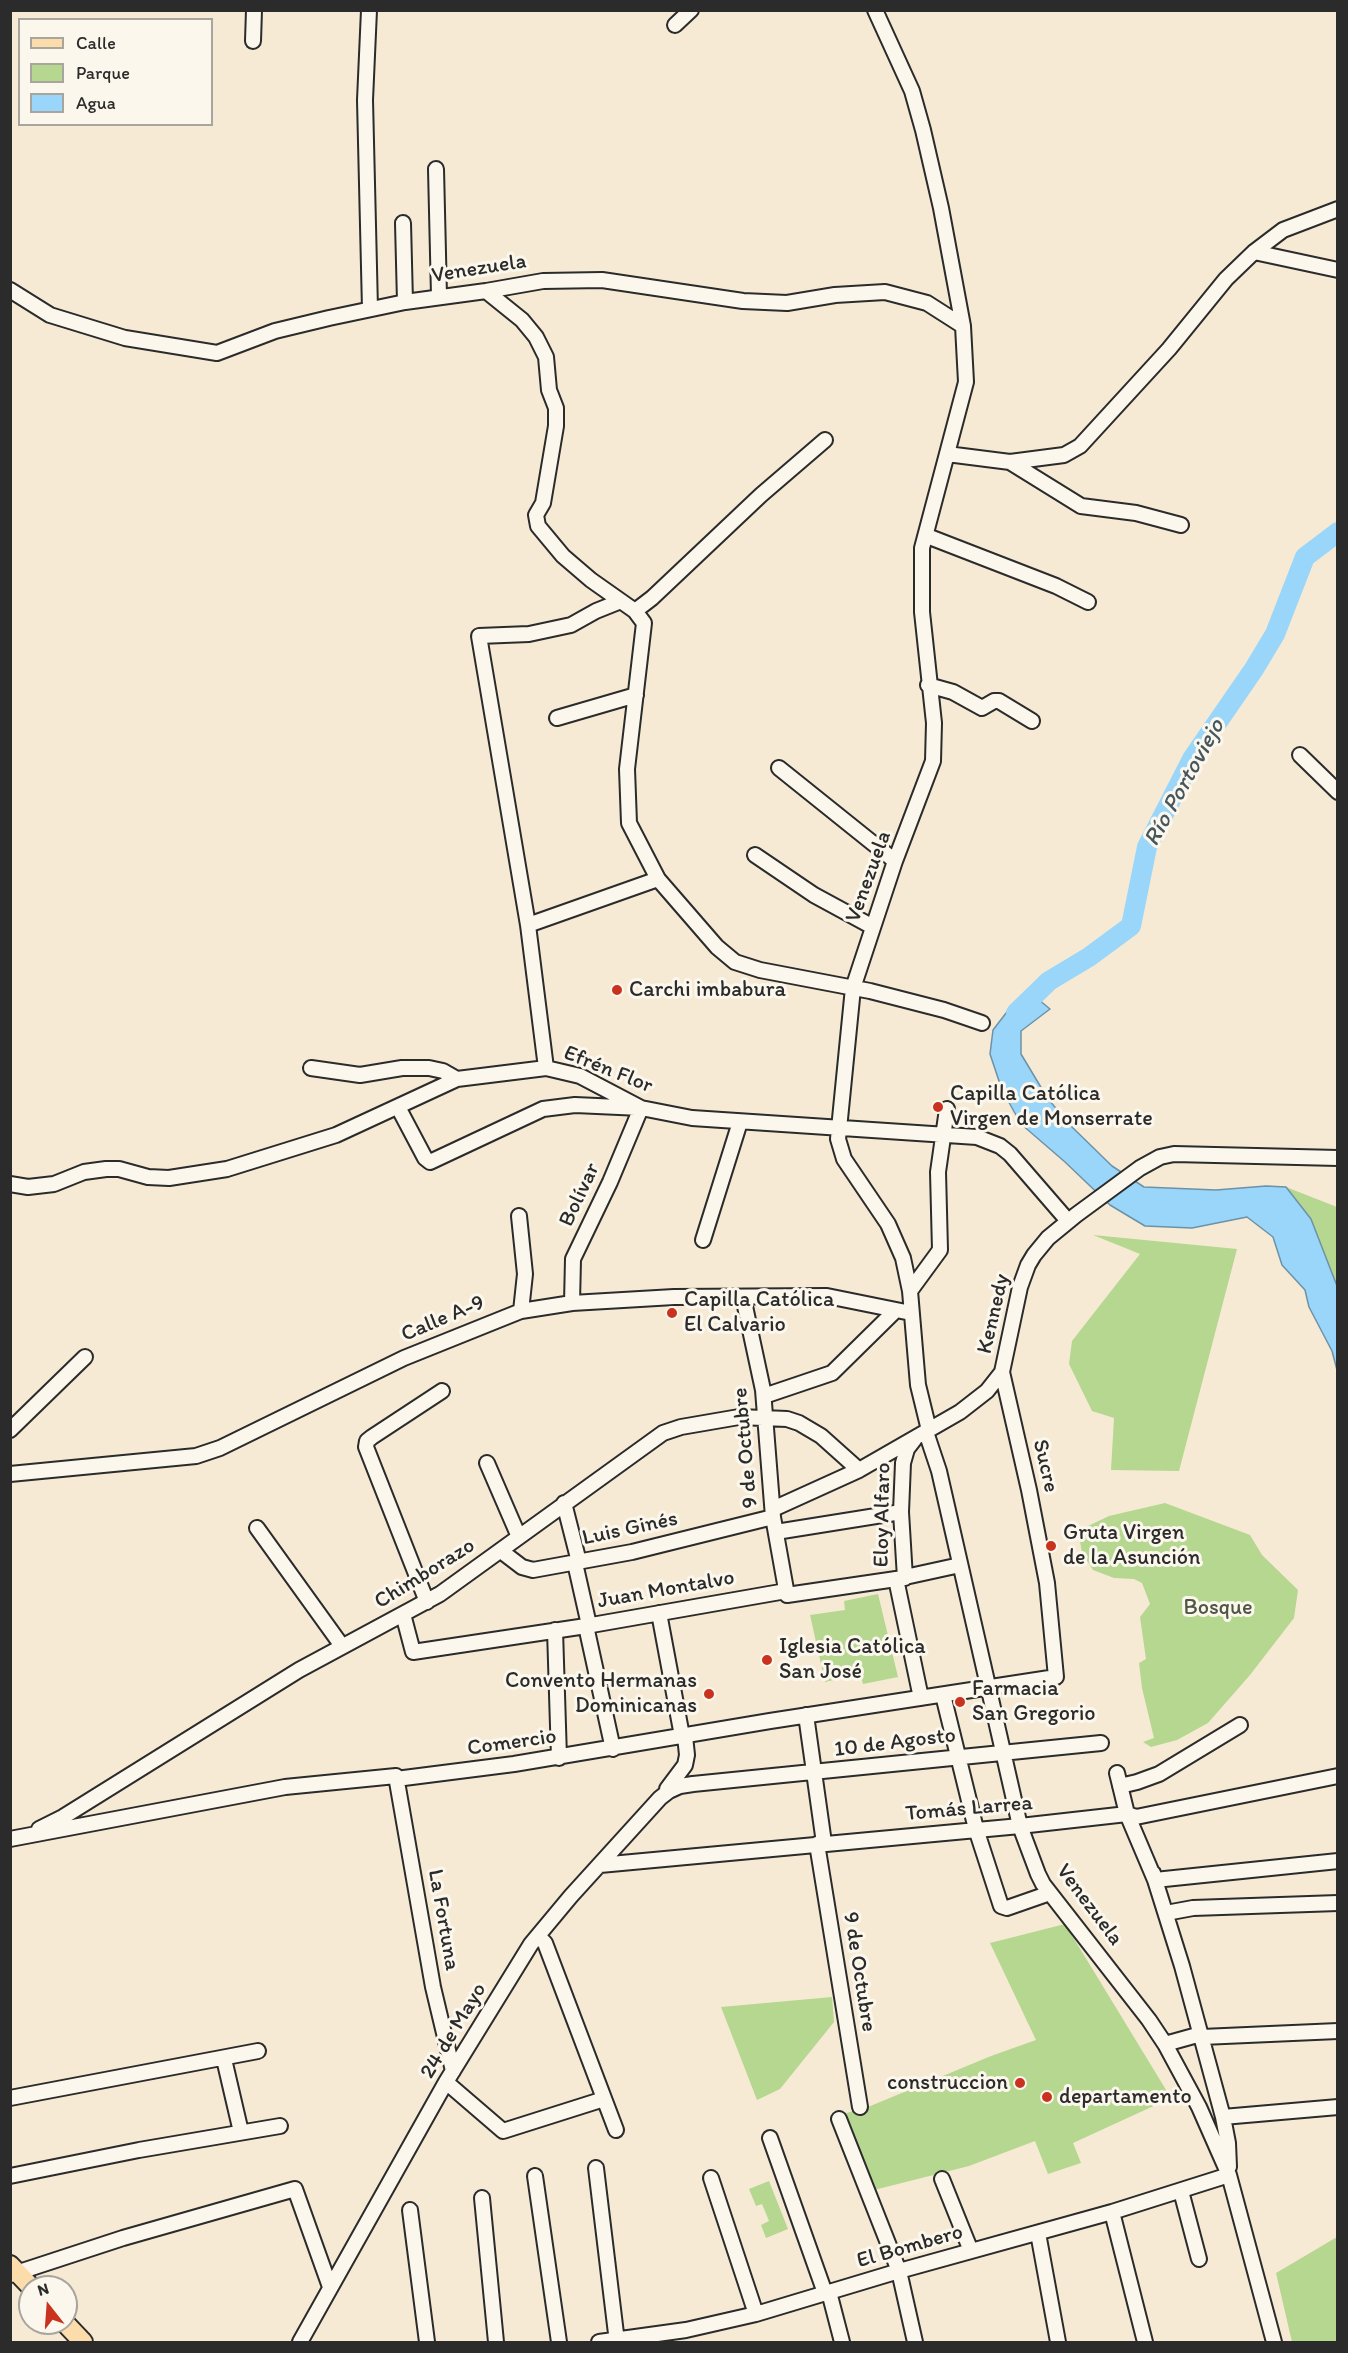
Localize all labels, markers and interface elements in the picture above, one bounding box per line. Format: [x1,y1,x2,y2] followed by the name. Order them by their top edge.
[18,18,213,126] legend
[76,32,116,54] text: Calle
[76,62,130,84] text: Parque
[76,92,116,114] text: Agua
[430,249,528,289] street label: Venezuela
[1138,714,1232,852] water label: Río Portoviejo
[840,828,898,926] street label: Venezuela
[629,977,786,1003] place label: Carchi imbabura
[610,983,624,997] marker: Carchi imbabura
[560,1040,656,1100] street label: Efrén Flor
[950,1081,1153,1132] place label: Capilla Católica Virgen de Monserrate
[931,1100,945,1114] marker: Capilla Católica Virgen de Monserrate
[554,1159,606,1231] street label: Bolívar
[972,1271,1016,1357] street label: Kennedy
[684,1287,834,1338] place label: Capilla Católica El Calvario
[397,1290,489,1348] street label: Calle A-9
[665,1306,679,1320] marker: Capilla Católica El Calvario
[728,1387,764,1509] street label: 9 de Octubre
[1026,1437,1064,1495] street label: Sucre
[869,1462,897,1568] street label: Eloy Alfaro
[580,1506,680,1552] street label: Luis Ginés
[1063,1520,1201,1572] place label: Gruta Virgen de la Asunción
[370,1533,480,1615] street label: Chimborazo
[1044,1539,1058,1553] marker: Gruta Virgen de la Asunción
[595,1565,737,1615] street label: Juan Montalvo
[1183,1595,1253,1621] park label: Bosque
[779,1634,926,1686] place label: Iglesia Católica San José
[760,1653,774,1667] marker: Iglesia Católica San José
[505,1668,697,1720] place label: Convento Hermanas Dominicanas
[972,1676,1096,1728] place label: Farmacia San Gregorio
[702,1687,716,1701] marker: Convento Hermanas Dominicanas
[953,1695,967,1709] marker: Farmacia San Gregorio
[833,1722,957,1764] street label: 10 de Agosto
[466,1724,558,1762] street label: Comercio
[904,1790,1034,1828] street label: Tomás Larrea
[1050,1859,1128,1951] street label: Venezuela
[421,1867,465,1973] street label: La Fortuna
[836,1910,882,2034] street label: 9 de Octubre
[415,1978,493,2084] street label: 24 de Mayo
[887,2070,1008,2096] place label: construccion
[1013,2076,1027,2090] marker: construccion
[1059,2084,1192,2110] place label: departamento
[1040,2090,1054,2104] marker: departamento
[854,2219,966,2275] street label: El Bombero
[18,2275,78,2335] north arrow
[35,2279,51,2300] text: N

